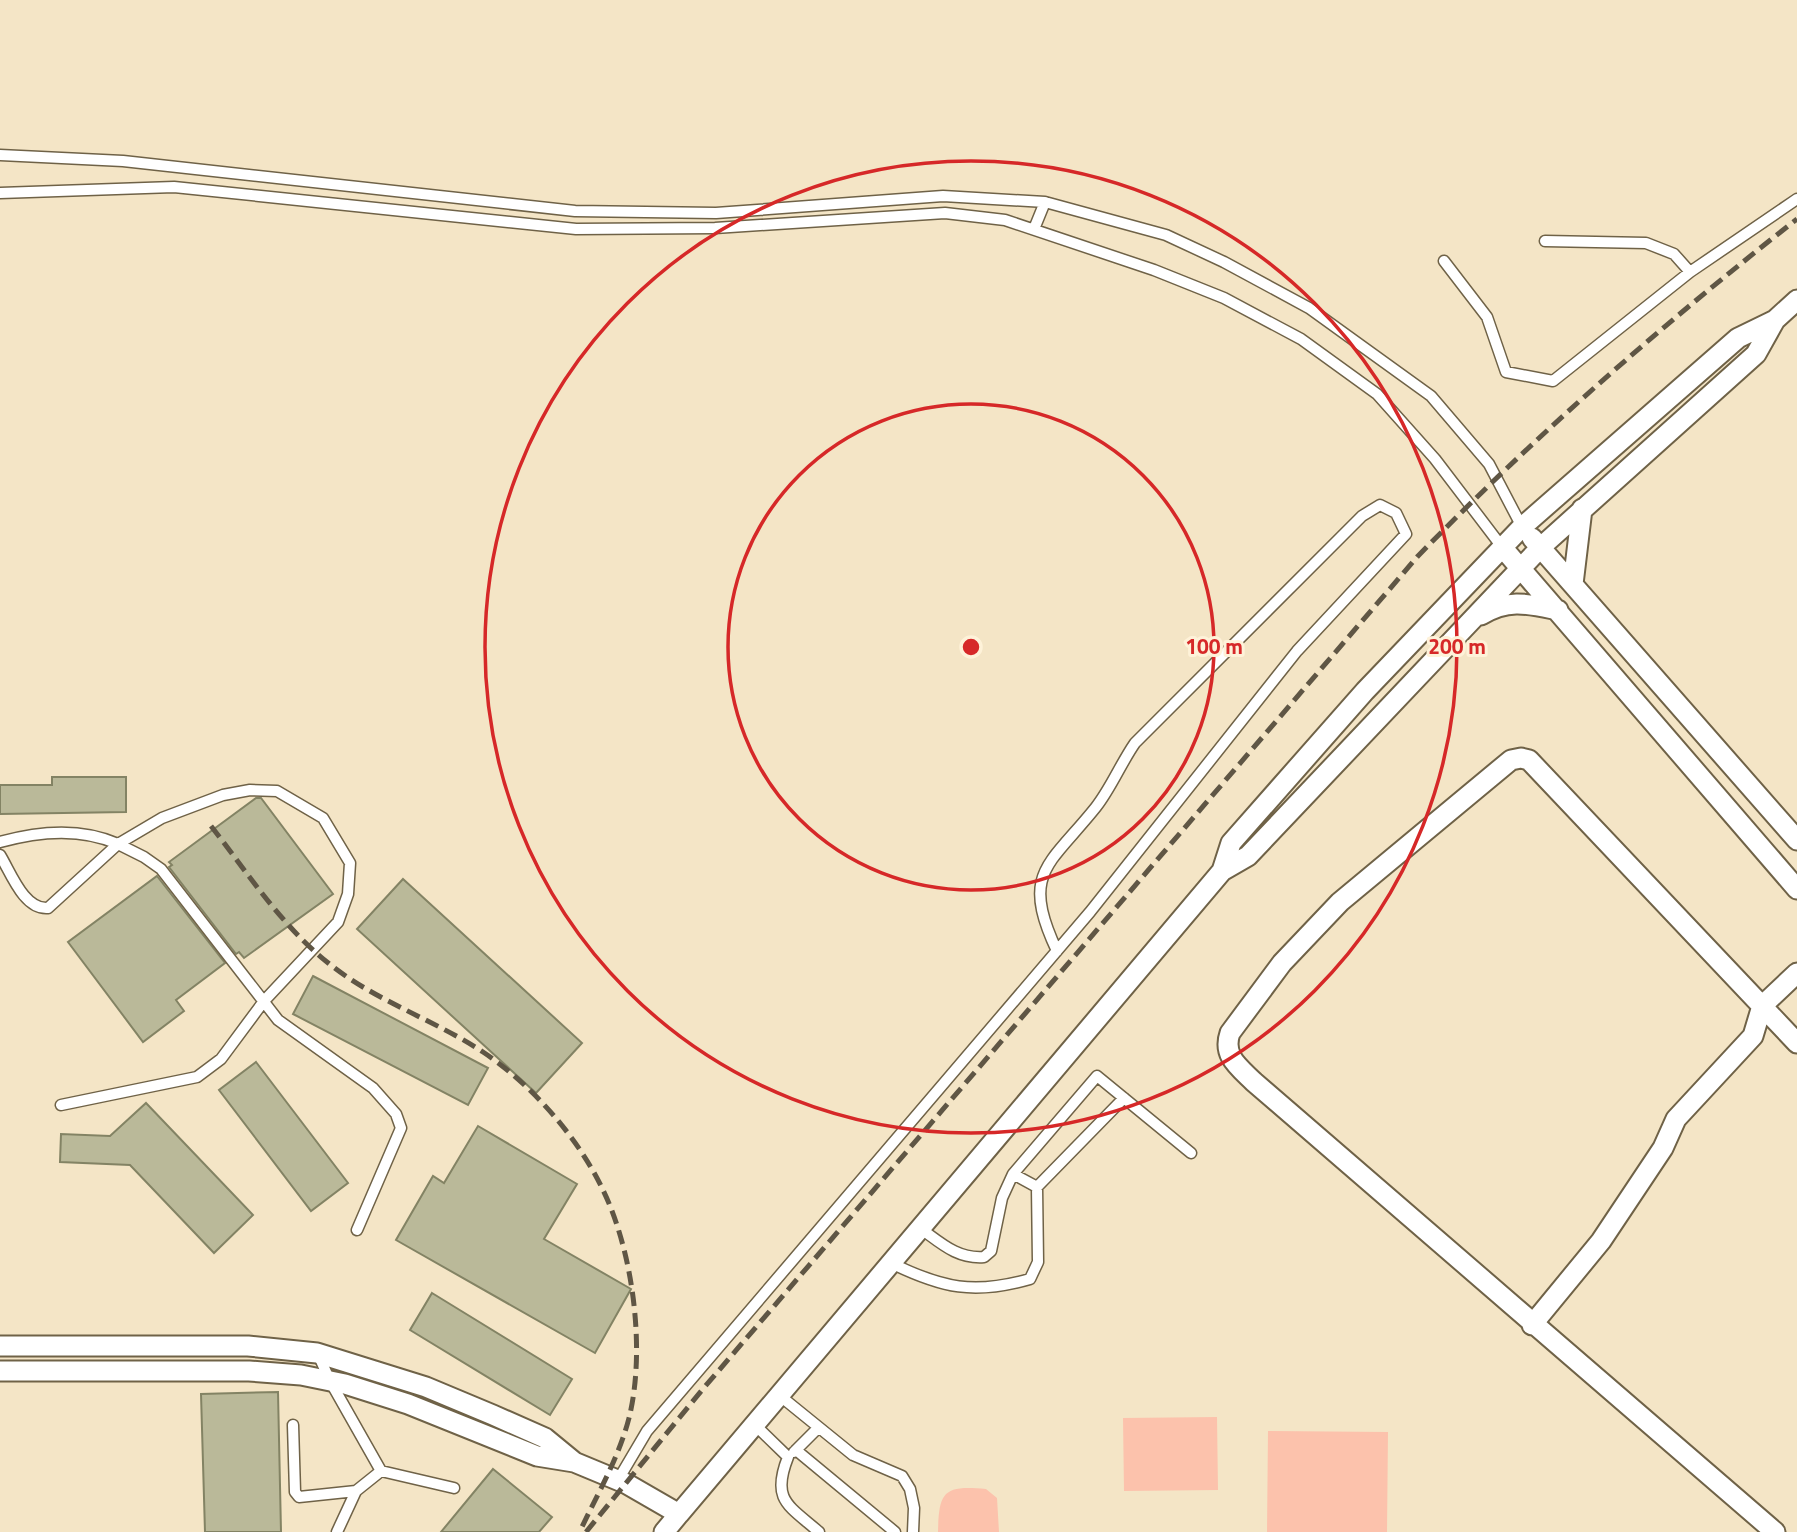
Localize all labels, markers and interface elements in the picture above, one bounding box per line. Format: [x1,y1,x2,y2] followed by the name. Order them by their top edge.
[1185,630,1243,662] text: 100 m
[1428,630,1486,662] text: 200 m
[959,635,983,659] centre of rings

